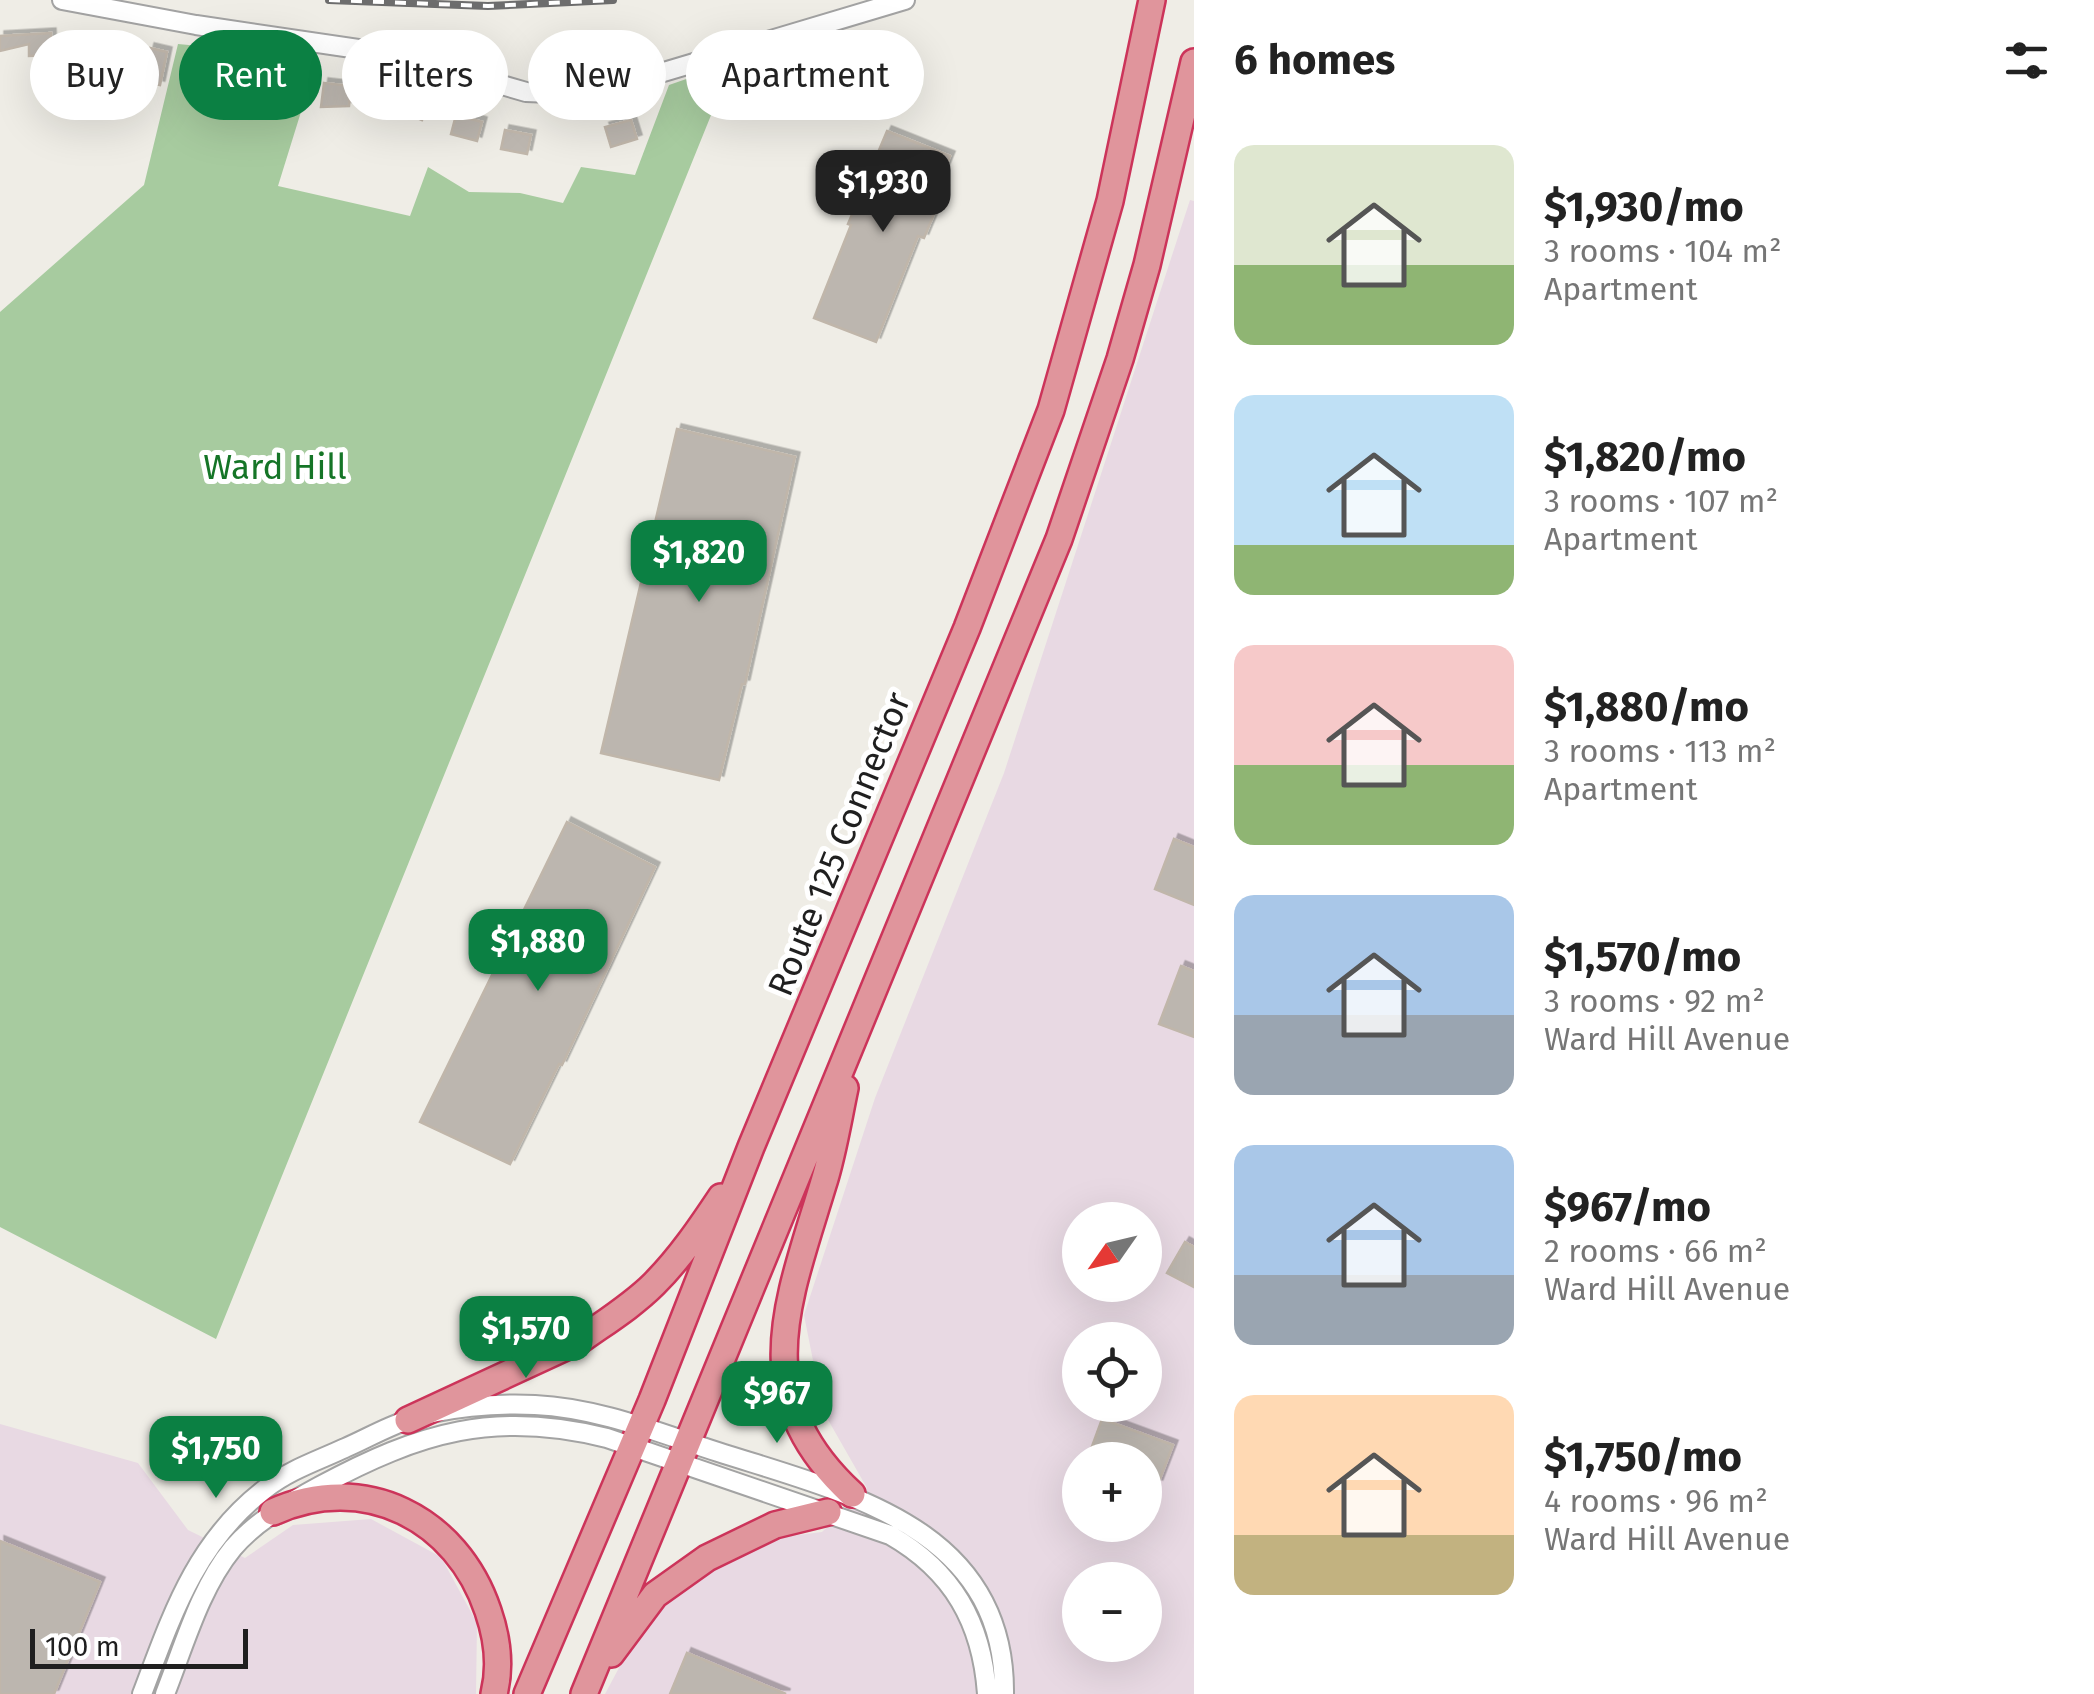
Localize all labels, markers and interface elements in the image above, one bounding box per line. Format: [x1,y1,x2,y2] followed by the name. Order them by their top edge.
[30,30,159,120] chip: Buy
[179,30,322,120] chip: Rent
[342,30,508,120] chip: Filters
[528,30,666,120] chip: New
[686,30,924,120] chip: Apartment
[1999,33,2054,88] icon: filters
[1234,35,1395,85] text: 6 homes
[802,150,964,235] pin: $1,930
[838,163,928,201] text: $1,930
[1544,182,1744,232] text: $1,930/mo
[1314,185,1434,305] icon: home
[1544,232,1782,270] text: 3 rooms · 104 m²
[1544,270,1698,308] text: Apartment
[1544,432,1746,482] text: $1,820/mo
[1314,435,1434,555] icon: home
[203,446,347,488] park label: Ward Hill
[1544,482,1778,520] text: 3 rooms · 107 m²
[618,520,780,605] pin: $1,820
[1544,520,1698,558] text: Apartment
[653,533,745,571] text: $1,820
[1544,682,1749,732] text: $1,880/mo
[1314,685,1434,805] icon: home
[759,686,919,1002] street label: Route 125 Connector
[1544,732,1776,770] text: 3 rooms · 113 m²
[1544,770,1698,808] text: Apartment
[457,909,619,994] pin: $1,880
[491,922,585,960] text: $1,880
[1544,932,1741,982] text: $1,570/mo
[1314,935,1434,1055] icon: home
[1544,982,1765,1020] text: 3 rooms · 92 m²
[1544,1020,1790,1058] text: Ward Hill Avenue
[1544,1182,1711,1232] text: $967/mo
[1314,1185,1434,1305] icon: home
[1062,1202,1162,1302] north arrow
[1062,1202,1162,1662] map controls
[1544,1232,1767,1270] text: 2 rooms · 66 m²
[1544,1270,1790,1308] text: Ward Hill Avenue
[445,1296,607,1381] pin: $1,570
[482,1309,570,1347] text: $1,570
[1062,1322,1162,1422] button: locate
[718,1361,836,1446] pin: $967
[743,1374,811,1412] text: $967
[135,1416,297,1501] pin: $1,750
[171,1429,261,1467] text: $1,750
[1544,1432,1742,1482] text: $1,750/mo
[1314,1435,1434,1555] icon: home
[1062,1442,1162,1542] button: +
[1544,1482,1768,1520] text: 4 rooms · 96 m²
[1544,1520,1790,1558] text: Ward Hill Avenue
[1062,1562,1162,1662] button: −
[30,1624,248,1668] scale bar
[45,1630,120,1663] text: 100 m

